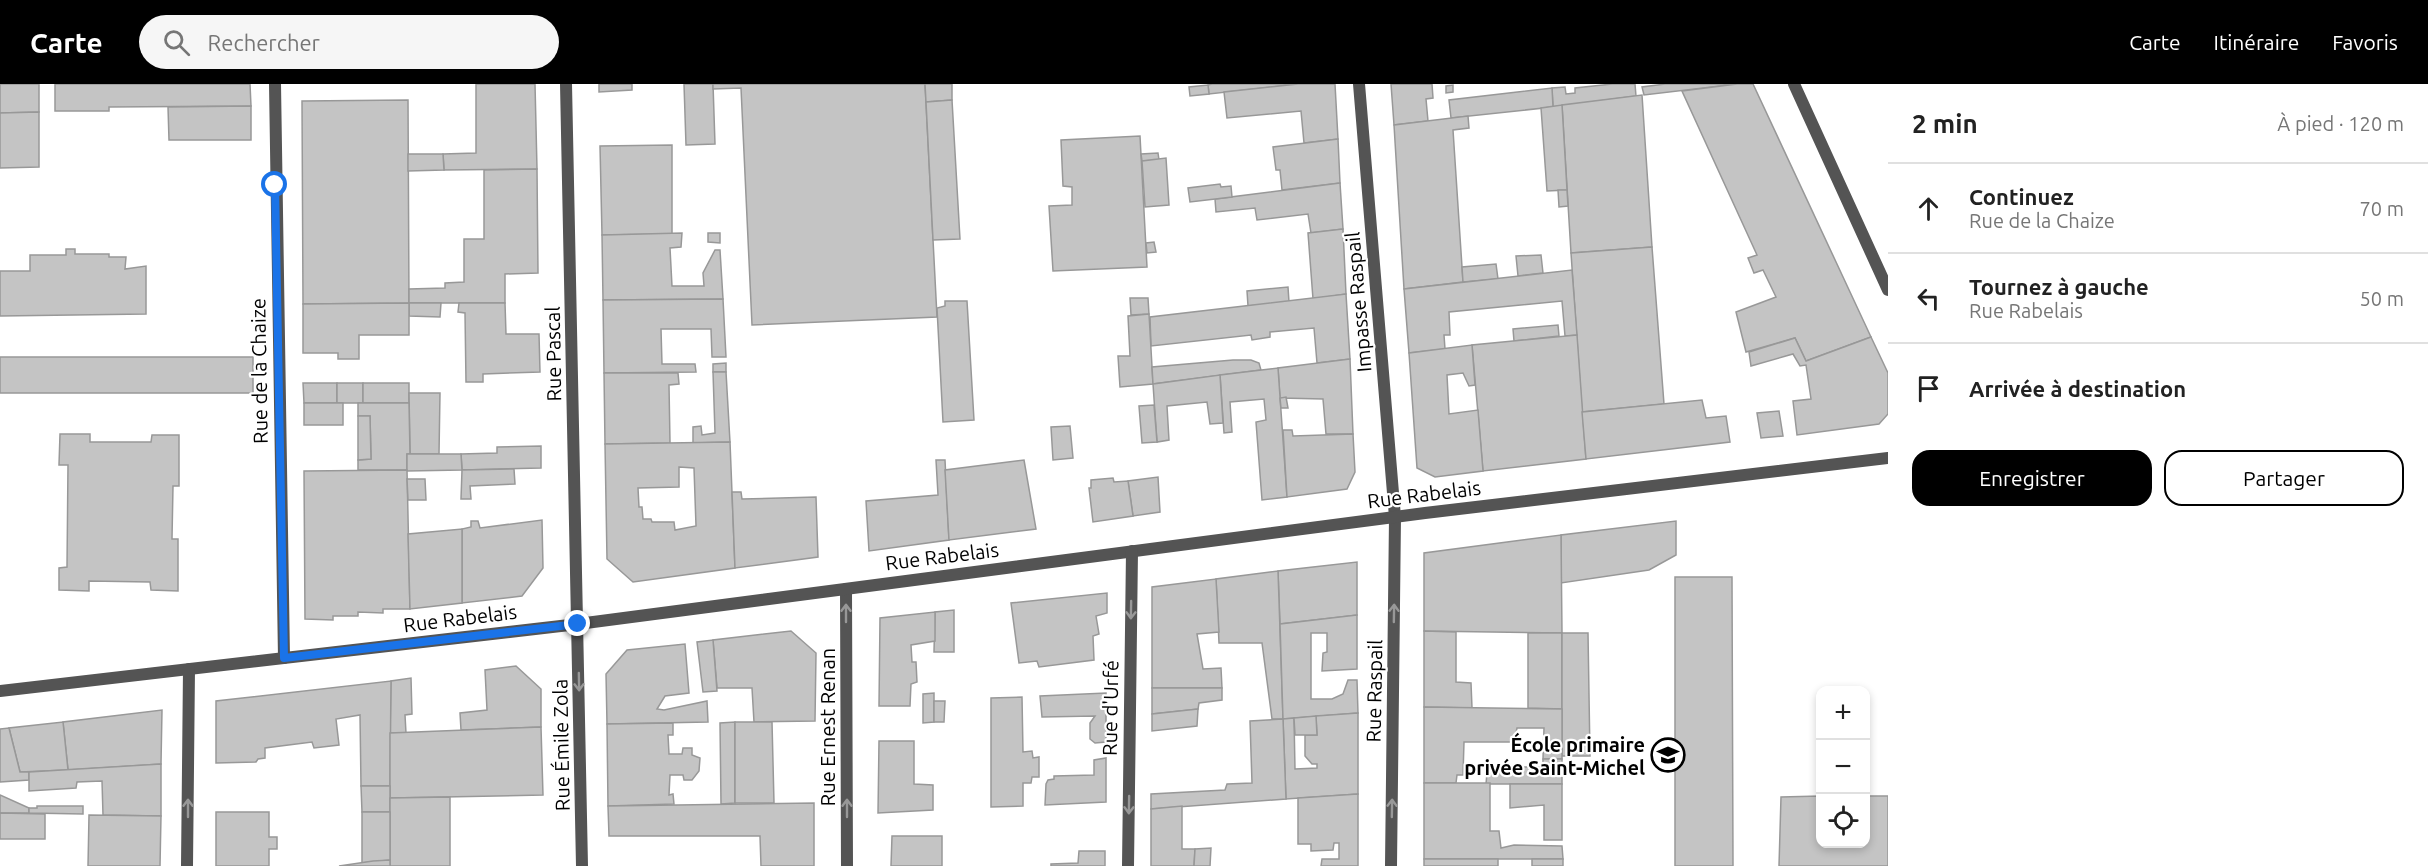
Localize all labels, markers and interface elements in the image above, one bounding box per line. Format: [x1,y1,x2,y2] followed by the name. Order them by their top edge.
[139,15,559,69] search box
[160,26,193,59] icon: search
[30,27,103,58] text: Carte
[208,30,320,55] text: Rechercher
[2129,30,2181,54] text: Carte
[2214,30,2299,54] text: Itinéraire
[2332,30,2398,54] text: Favoris
[1912,109,1978,138] text: 2 min
[2277,112,2404,135] text: À pied · 120 m
[261,171,287,197] route start
[1969,184,2074,209] text: Continuez
[1912,192,1945,225] icon: ahead
[2360,197,2404,220] text: 70 m
[1969,209,2115,232] text: Rue de la Chaize
[1340,231,1376,373] street label: Impasse Raspail
[1969,274,2149,299] text: Tournez à gauche
[1912,282,1945,315] icon: left
[2360,287,2404,310] text: 50 m
[246,298,272,444] street label: Rue de la Chaize
[1969,299,2083,322] text: Rue Rabelais
[541,306,565,402] street label: Rue Pascal
[1912,372,1945,405] icon: arrive
[1969,376,2186,401] text: Arrivée à destination
[1912,450,2152,506] button: Enregistrer
[2164,450,2404,506] button: Partager
[1366,476,1482,512] street label: Rue Rabelais
[884,538,1000,574] street label: Rue Rabelais
[1125,599,1137,619] one-way arrow
[402,600,518,636] street label: Rue Rabelais
[840,603,852,623] one-way arrow
[1388,603,1400,623] one-way arrow
[564,610,590,636] route end
[1362,639,1386,743] street label: Rue Raspail
[816,648,839,806] street label: Rue Ernest Renan
[1098,660,1122,756] street label: Rue d'Urfé
[573,672,585,692] one-way arrow
[548,679,574,811] street label: Rue Émile Zola
[1816,686,1870,848] map controls
[1816,686,1870,740] button: +
[1464,732,1645,779] place label: École primaire privée Saint-Michel
[1650,737,1686,773] school or university icon: École primaire privée Saint-Michel
[1816,740,1870,794] button: −
[1123,794,1135,814] one-way arrow
[1816,794,1870,848] button: locate
[182,798,194,818] one-way arrow
[841,798,853,818] one-way arrow
[1386,798,1398,818] one-way arrow

